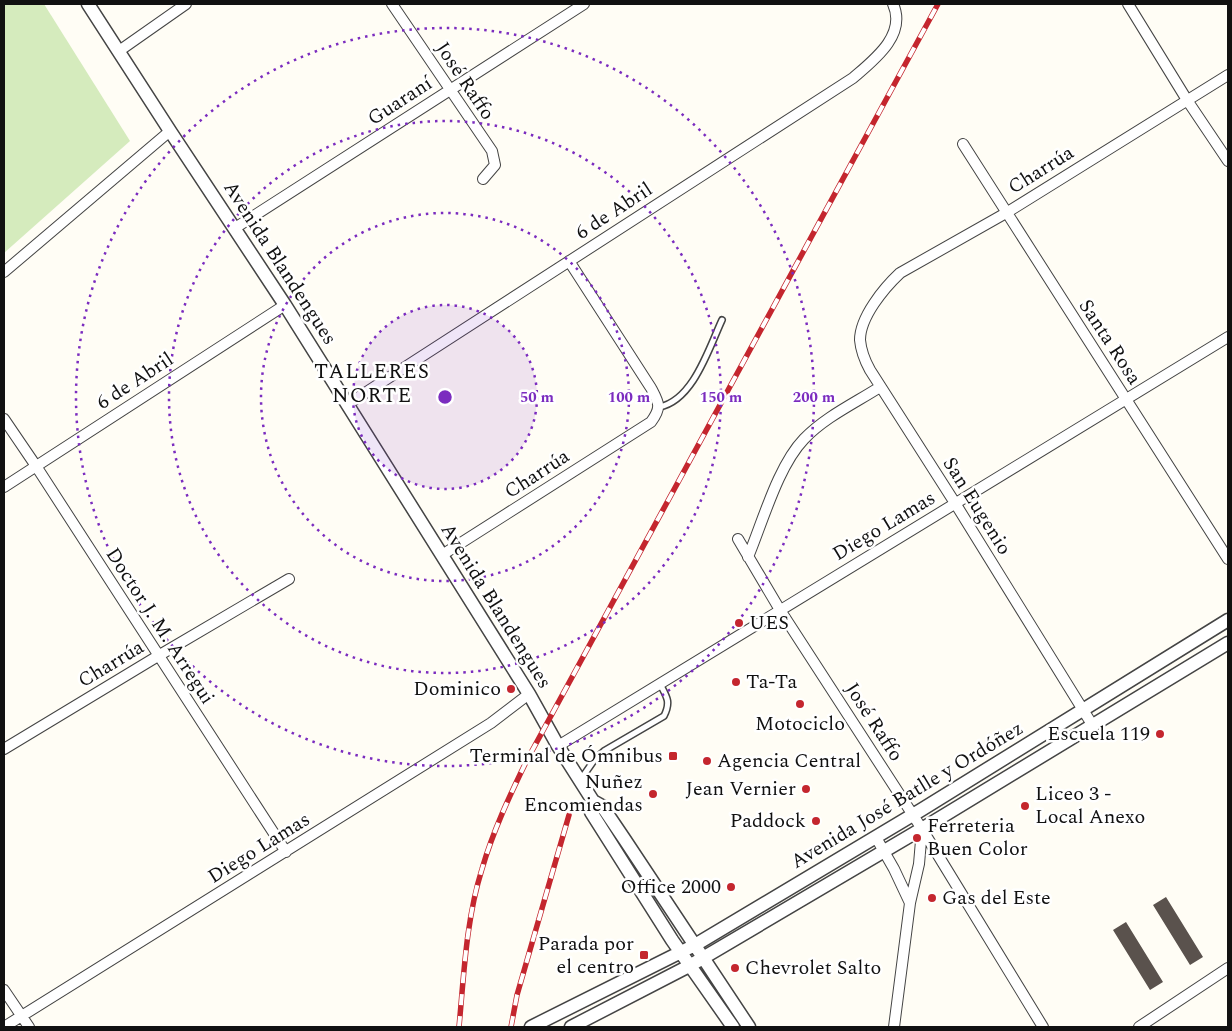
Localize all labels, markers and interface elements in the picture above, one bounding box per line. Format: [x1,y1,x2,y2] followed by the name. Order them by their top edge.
[428,36,502,126] street label: José Raffo
[362,68,439,133] street label: Guaraní
[1002,138,1080,202] street label: Charrúa
[216,175,344,351] street label: Avenida Blandengues
[569,175,659,247] street label: 6 de Abril
[1071,293,1149,391] street label: Santa Rosa
[90,345,180,417] street label: 6 de Abril
[314,356,430,412] district label: TALLERES NORTE
[520,386,555,409] text: 50 m
[608,386,651,409] text: 100 m
[700,386,743,409] text: 150 m
[793,386,836,409] text: 200 m
[436,388,454,406] centre of rings
[498,442,576,506] street label: Charrúa
[935,451,1019,561] street label: San Eugenio
[827,483,941,569] street label: Diego Lamas
[433,517,559,695] street label: Avenida Blandengues
[98,542,222,710] street label: Doctor J. M. Arregui
[749,608,789,638] place label: UES
[733,617,745,629] marker: UES
[72,632,150,696] street label: Charrúa
[746,667,797,697] place label: Ta-Ta
[413,674,501,704] place label: Dominico
[730,676,742,688] marker: Ta-Ta
[837,677,911,767] street label: José Raffo
[505,683,517,695] marker: Dominico
[794,698,806,710] marker: Motociclo
[755,709,845,739] place label: Motociclo
[785,713,1029,877] street label: Avenida José Batlle y Ordóñez
[1047,719,1150,749] place label: Escuela 119
[1154,728,1166,740] marker: Escuela 119
[469,741,663,771] place label: Terminal de Ómnibus
[717,746,861,776] place label: Agencia Central
[667,750,679,762] marker: Terminal de Ómnibus
[701,755,713,767] marker: Agencia Central
[524,767,643,820] place label: Nuñez Encomiendas
[686,774,796,804] place label: Jean Vernier
[1035,779,1145,832] place label: Liceo 3 - Local Anexo
[800,783,812,795] marker: Jean Vernier
[647,788,659,800] marker: Nuñez Encomiendas
[1019,800,1031,812] marker: Liceo 3 - Local Anexo
[202,805,316,891] street label: Diego Lamas
[730,806,806,836] place label: Paddock
[927,811,1028,864] place label: Ferreteria Buen Color
[810,815,822,827] marker: Paddock
[911,832,923,844] marker: Ferreteria Buen Color
[620,872,721,902] place label: Office 2000
[725,881,737,893] marker: Office 2000
[942,883,1051,913] place label: Gas del Este
[926,892,938,904] marker: Gas del Este
[538,929,634,982] place label: Parada por el centro
[638,949,650,961] marker: Parada por el centro
[745,953,881,983] place label: Chevrolet Salto
[729,962,741,974] marker: Chevrolet Salto

